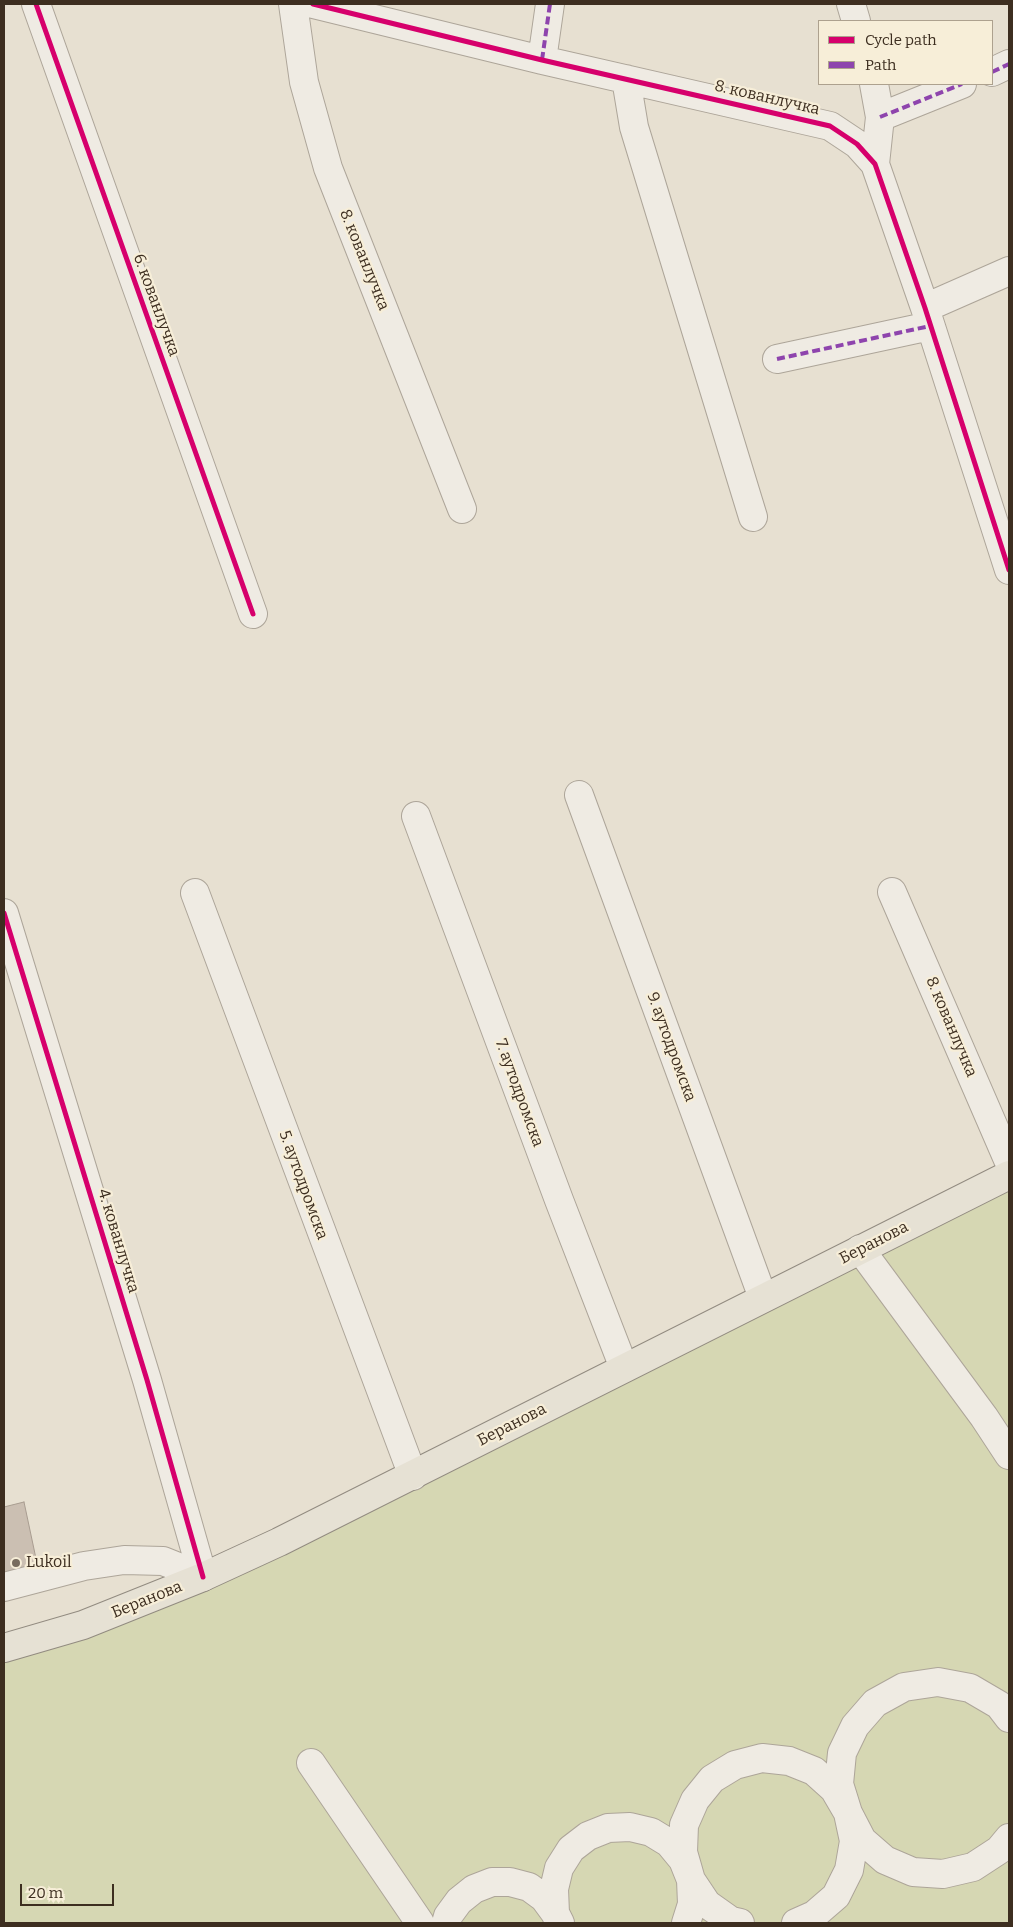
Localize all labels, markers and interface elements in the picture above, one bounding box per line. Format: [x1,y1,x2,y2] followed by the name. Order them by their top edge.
[818,20,993,85] legend
[865,31,937,49] text: Cycle path
[865,56,896,74] text: Path
[713,77,821,119] street label: 8. кованлучка
[335,207,393,313] street label: 8. кованлучка
[129,251,183,359] street label: 6. кованлучка
[921,974,981,1080] street label: 8. кованлучка
[642,990,700,1104] street label: 9. аутодромска
[491,1037,547,1149] street label: 7. аутодромска
[274,1128,332,1242] street label: 5. аутодромска
[93,1187,143,1295] street label: 4. кованлучка
[836,1218,912,1268] street label: Беранова
[474,1400,550,1450] street label: Беранова
[26,1553,72,1573] place label: Lukoil
[10,1557,22,1569] marker: Lukoil
[109,1577,185,1623] street label: Беранова
[22,1874,116,1906] scale bar
[28,1884,63,1902] text: 20 m

